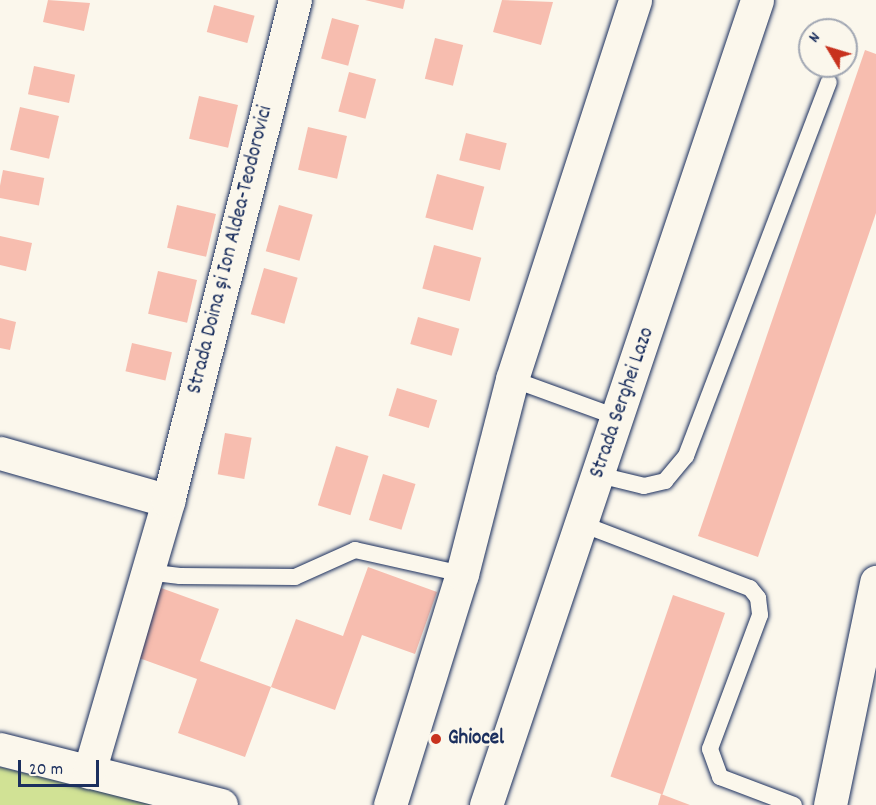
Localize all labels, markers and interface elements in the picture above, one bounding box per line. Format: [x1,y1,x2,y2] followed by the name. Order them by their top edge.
[798,18,858,78] north arrow
[804,28,826,48] text: N
[183,103,279,397] street label: Strada Doina și Ion Aldea-Teodorovici
[585,324,661,482] street label: Strada Serghei Lazo
[448,726,504,752] place label: Ghiocel
[429,732,443,746] marker: Ghiocel
[21,748,102,786] scale bar
[29,758,63,783] text: 20 m

